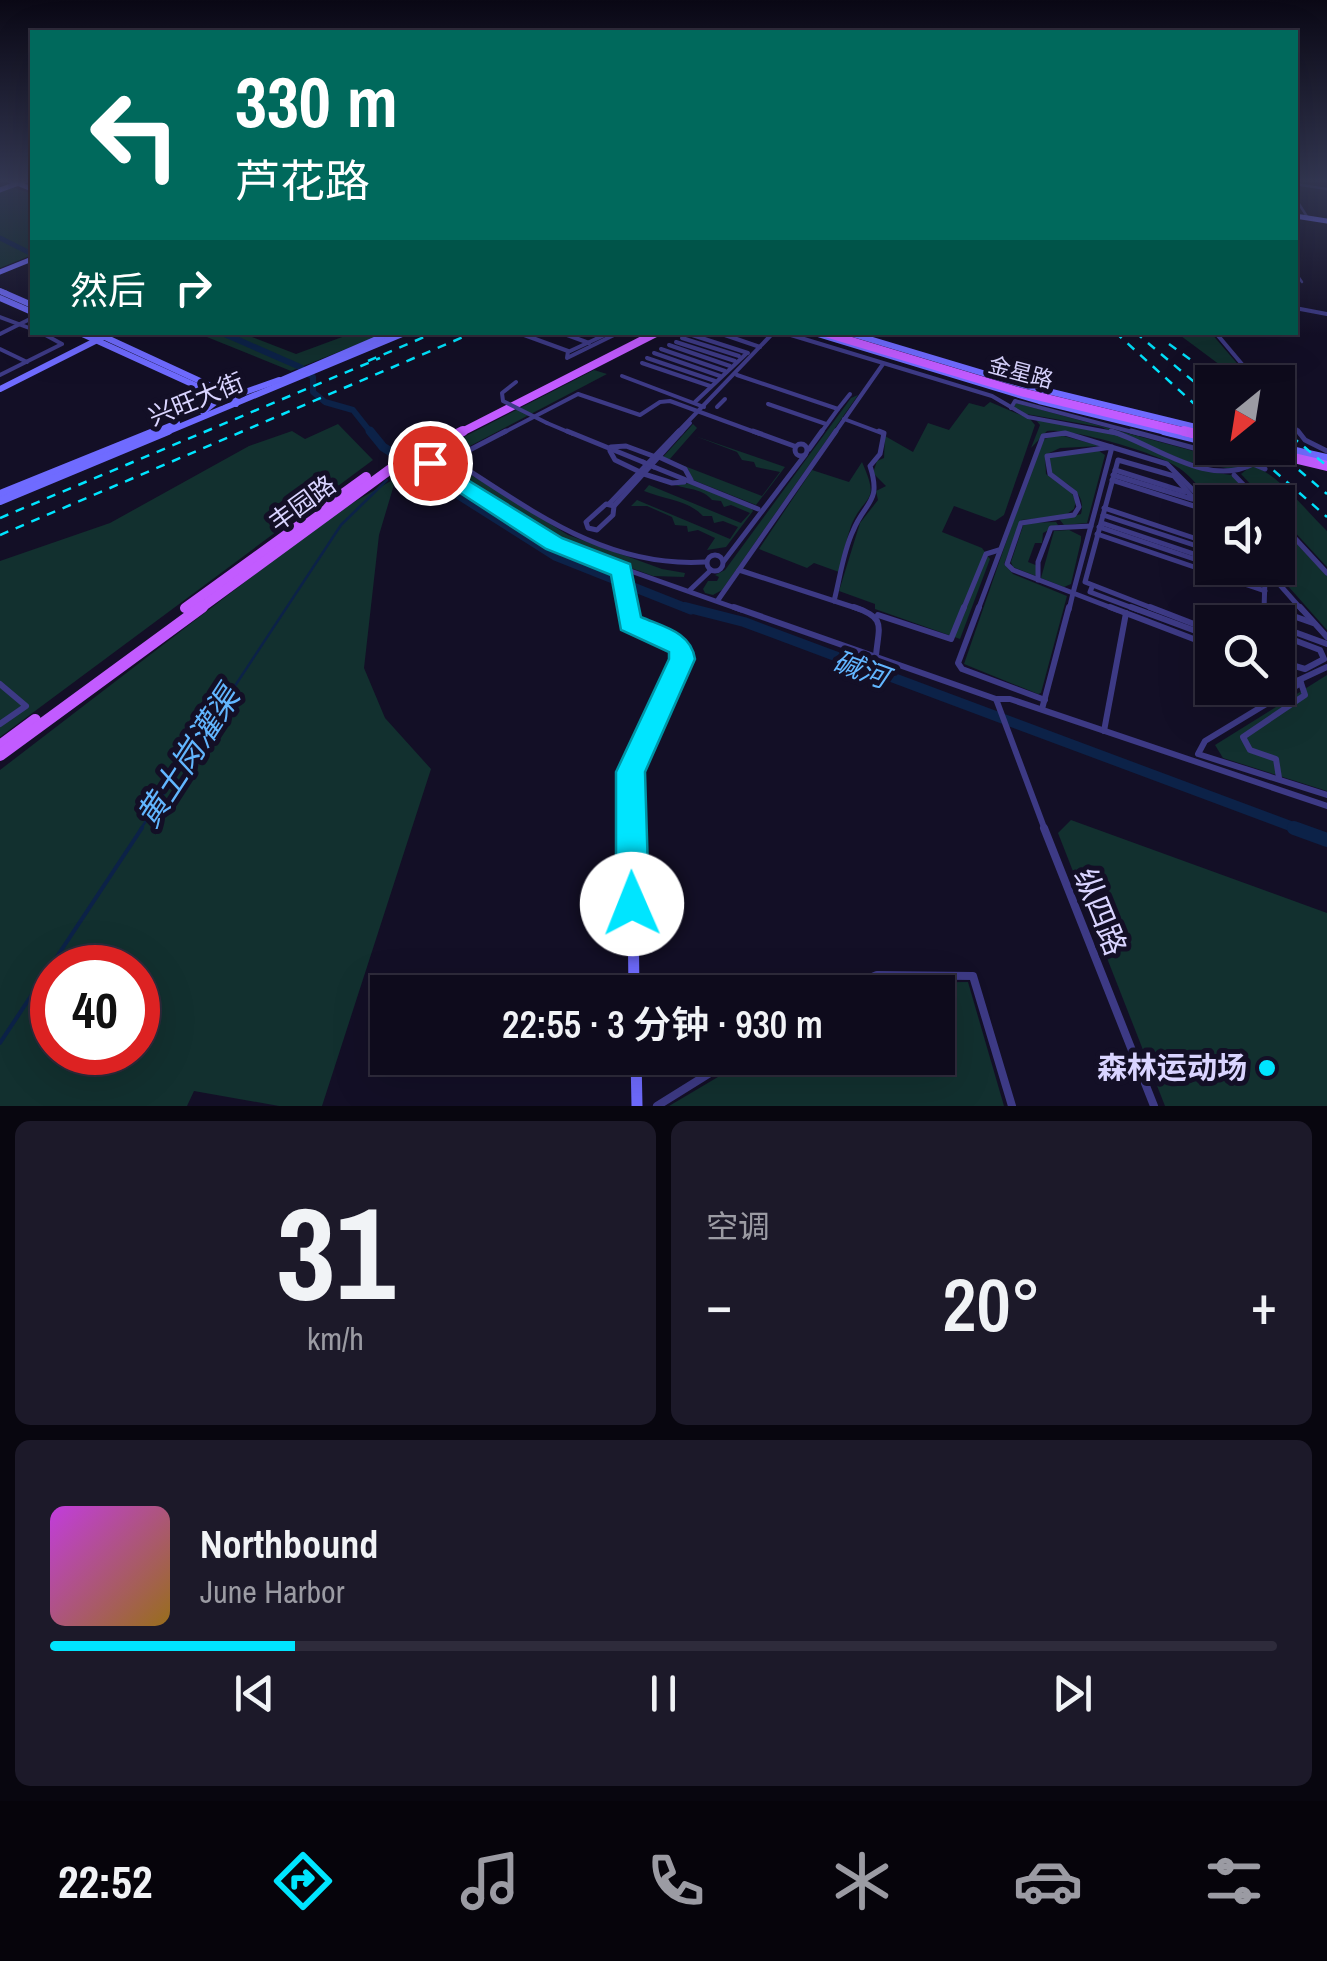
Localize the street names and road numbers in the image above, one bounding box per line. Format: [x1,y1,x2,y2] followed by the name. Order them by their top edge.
[985,349,1057,395] street label: 金星路
[143,365,249,433] street label: 兴旺大街
[262,467,342,539] street label: 丰园路
[1066,862,1136,961] street label: 纵四路

